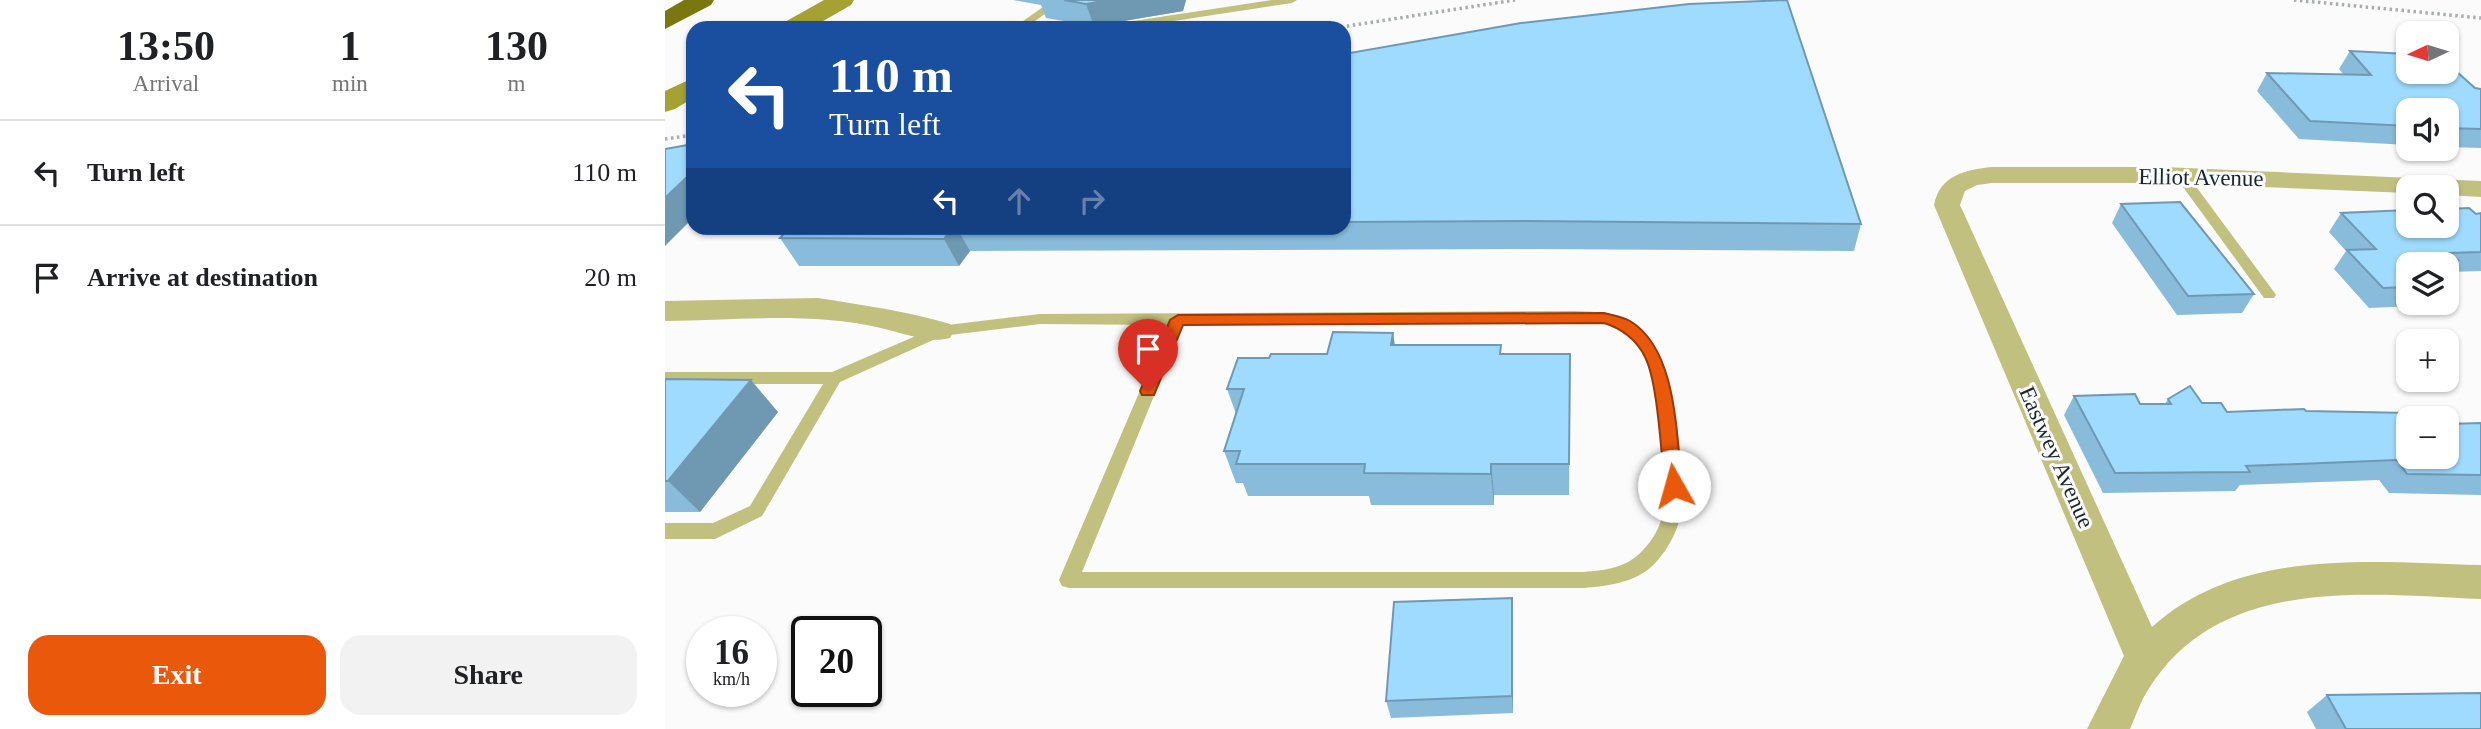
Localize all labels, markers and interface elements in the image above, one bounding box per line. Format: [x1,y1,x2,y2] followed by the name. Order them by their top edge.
[2396,21,2459,84] north arrow
[2396,21,2459,469] map controls
[117,23,215,69] text: 13:50
[339,23,360,69] text: 1
[485,23,548,69] text: 130
[829,48,953,103] text: 110 m
[714,49,805,140] icon: left
[133,71,199,96] text: Arrival
[332,71,368,96] text: min
[507,71,525,96] text: m
[2396,98,2459,161] button: sound
[829,106,941,142] text: Turn left
[28,154,66,192] icon: left
[87,158,185,187] text: Turn left
[572,158,637,187] text: 110 m
[2138,164,2264,191] street label: Elliot Avenue
[2396,175,2459,238] button: search
[927,182,965,220] icon: left
[1000,182,1038,220] icon: ahead
[1073,182,1111,220] icon: right
[2396,252,2459,315] button: layers
[28,259,66,297] icon: arrive
[87,263,318,292] text: Arrive at destination
[584,263,637,292] text: 20 m
[1118,319,1178,391] pin
[2396,329,2459,392] button: +
[1129,330,1167,368] icon: arrive
[2014,383,2099,532] street label: Eastwey Avenue
[2396,406,2459,469] button: −
[1637,449,1711,523] position arrow
[791,616,882,707] speed limit sign: 20
[714,633,749,672] text: 16
[28,635,326,715] button: Exit
[340,635,637,715] button: Share
[713,669,750,689] text: km/h

